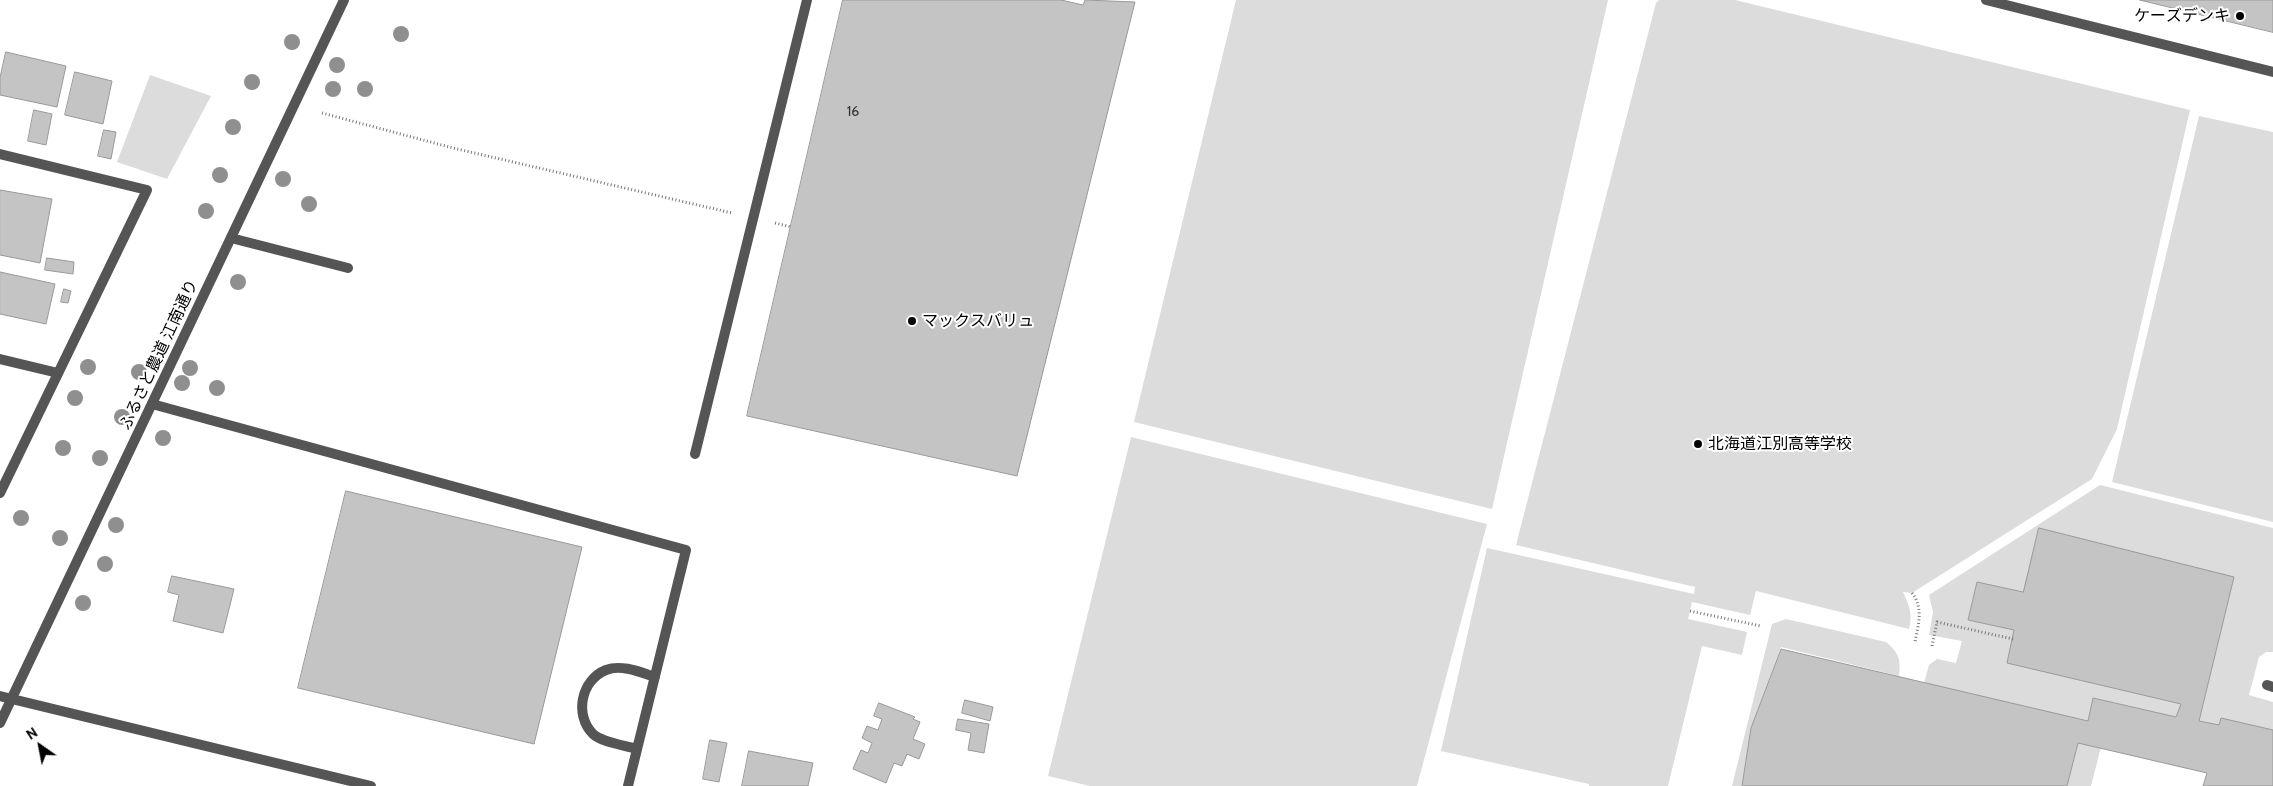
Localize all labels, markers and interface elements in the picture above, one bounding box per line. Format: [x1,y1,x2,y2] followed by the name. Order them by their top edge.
[2134,6,2230,26] place label: ケーズデンキ
[2234,10,2246,22] marker: ケーズデンキ
[847,104,859,120] house number: 16
[116,277,202,433] street label: ふるさと農道 江南通り
[922,311,1034,331] place label: マックスバリュ
[906,315,918,327] marker: マックスバリュ
[1708,434,1852,454] place label: 北海道江別高等学校
[1692,438,1704,450] marker: 北海道江別高等学校
[15,721,65,771] north arrow
[23,723,41,744] text: N

